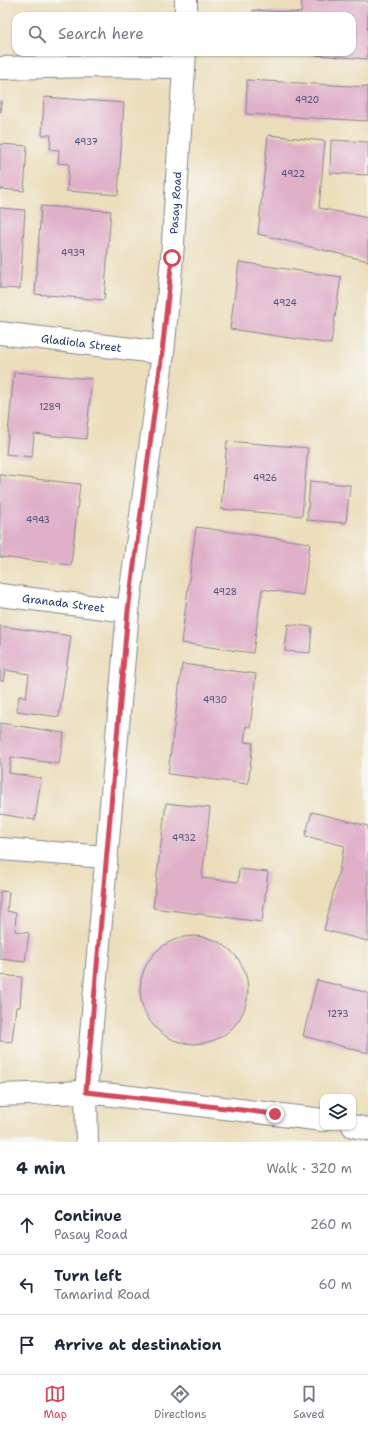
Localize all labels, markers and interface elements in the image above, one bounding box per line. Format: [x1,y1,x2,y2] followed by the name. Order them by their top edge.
[12,12,356,56] search box
[26,23,48,45] icon: search
[58,24,144,44] text: Search here
[295,94,319,106] house number: 4920
[74,136,98,148] house number: 4937
[281,168,305,180] house number: 4922
[166,171,185,234] street label: Pasay Road
[61,247,85,259] house number: 4939
[163,249,181,267] route start
[273,297,297,309] house number: 4924
[40,331,123,355] street label: Gladiola Street
[39,401,61,413] house number: 1289
[253,472,277,484] house number: 4926
[26,514,50,526] house number: 4943
[213,586,237,598] house number: 4928
[21,590,106,616] street label: Granada Street
[203,694,227,706] house number: 4930
[172,832,196,844] house number: 4932
[328,1008,348,1020] house number: 1273
[320,1094,356,1130] map controls
[320,1094,356,1130] button: layers
[266,1105,284,1123] route end
[16,1157,66,1179] text: 4 min
[266,1160,352,1177] text: Walk · 320 m
[54,1206,122,1226] text: Continue
[16,1214,38,1236] icon: ahead
[310,1216,352,1233] text: 260 m
[54,1226,128,1243] text: Pasay Road
[54,1266,122,1286] text: Turn left
[16,1274,38,1296] icon: left
[319,1276,352,1293] text: 60 m
[54,1286,150,1303] text: Tamarind Road
[16,1334,38,1356] icon: arrive
[54,1335,222,1355] text: Arrive at destination
[43,1383,67,1422] tab: Map
[154,1383,206,1422] tab: Directions
[293,1383,325,1422] tab: Saved

